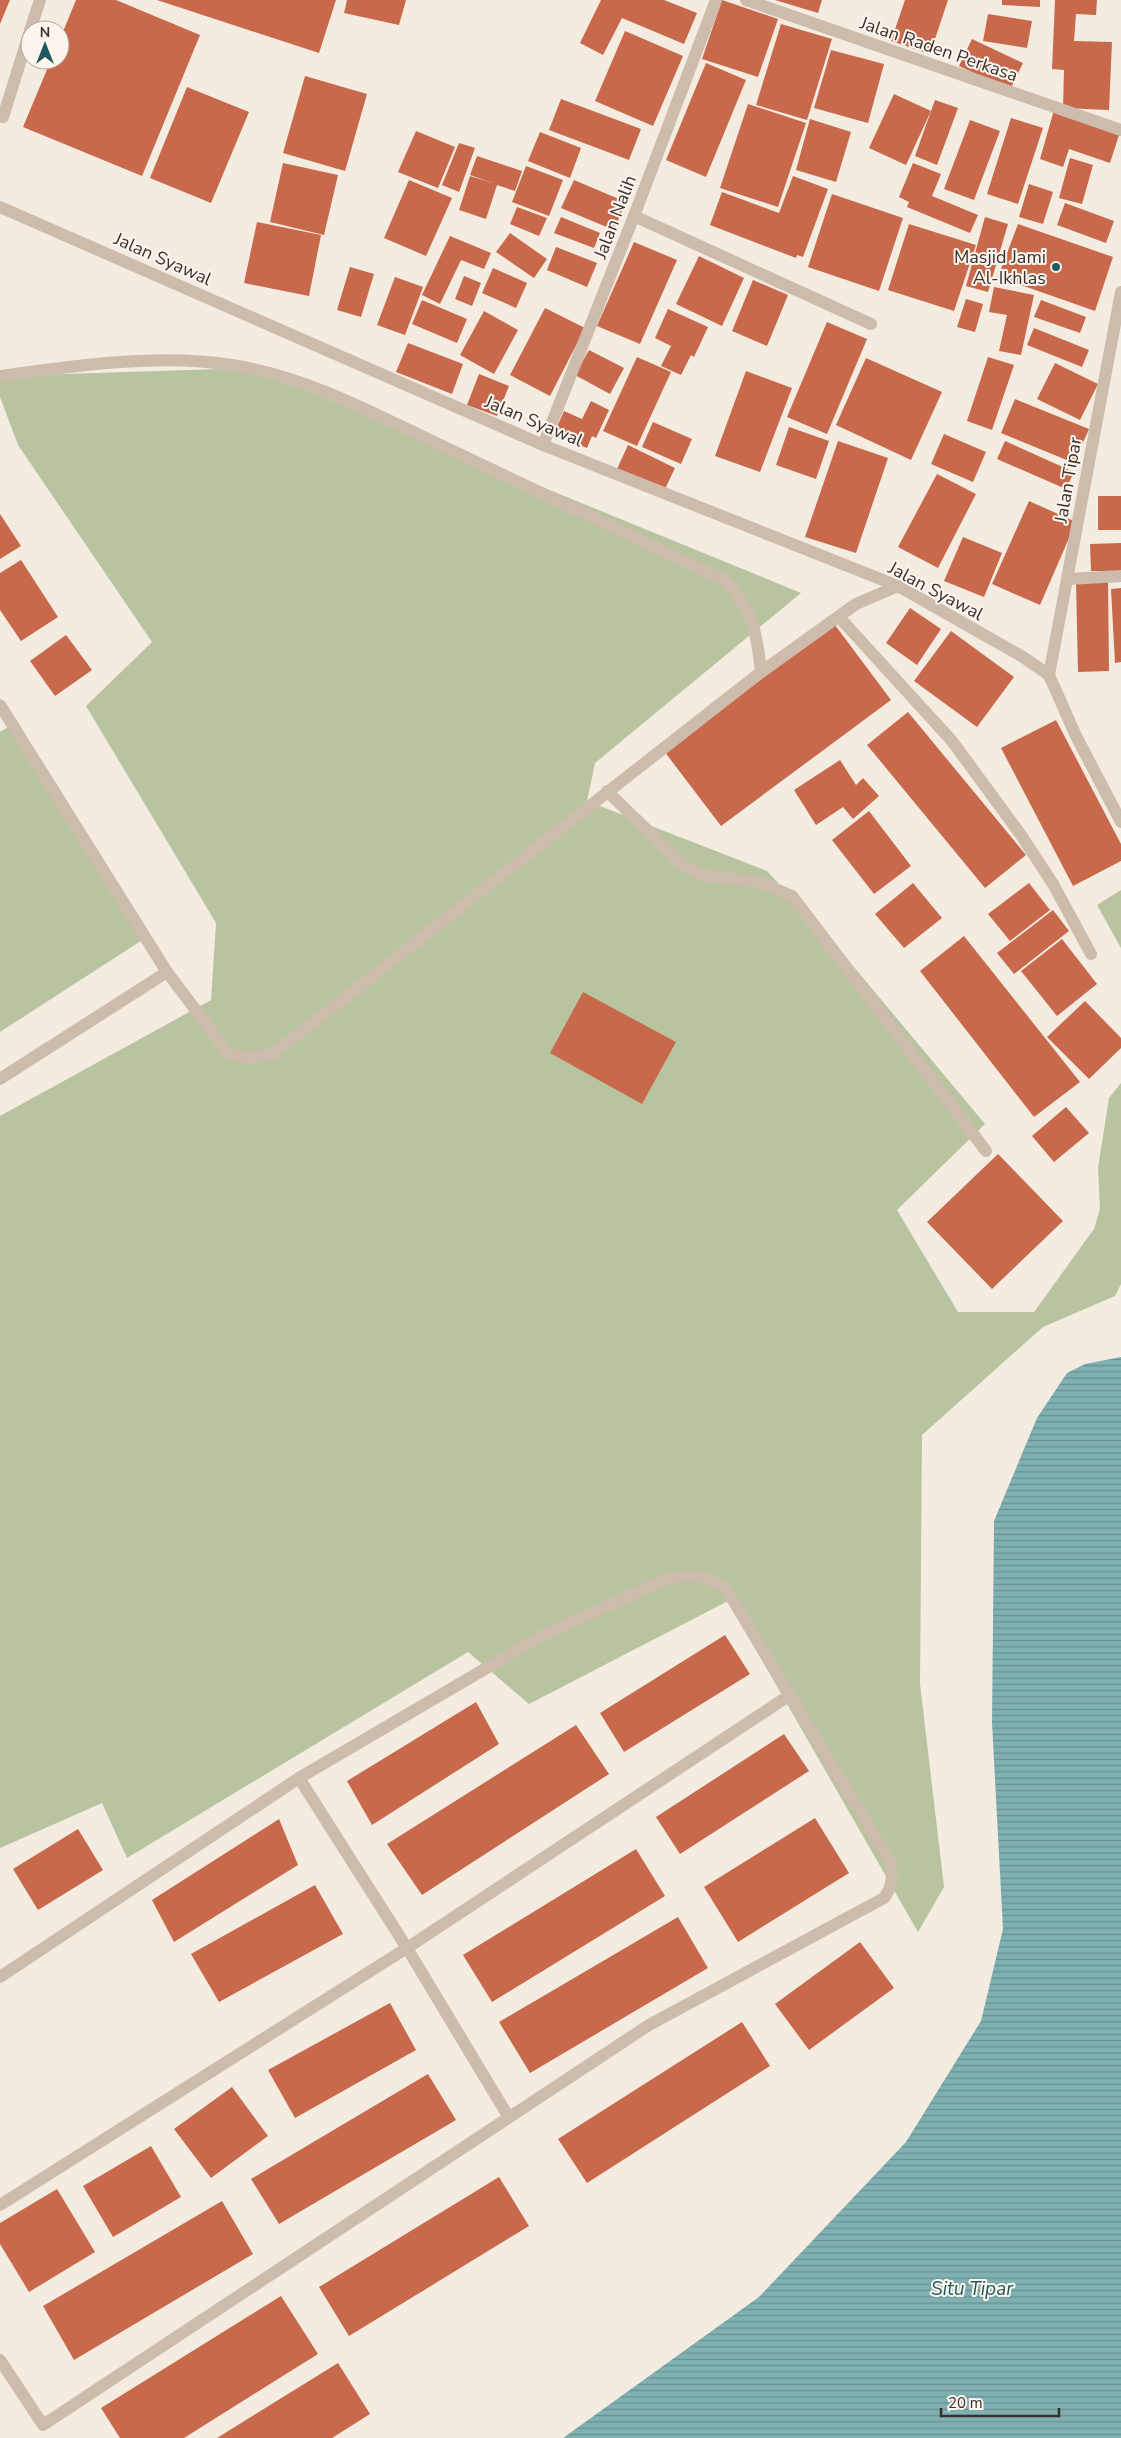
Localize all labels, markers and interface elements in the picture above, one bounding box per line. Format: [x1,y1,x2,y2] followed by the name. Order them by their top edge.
[856,10,1021,87] street label: Jalan Raden Perkasa
[20,20,70,70] north arrow
[40,23,50,42] text: N
[588,172,642,263] street label: Jalan Nalih
[110,226,216,291] street label: Jalan Syawal
[954,245,1046,290] place label: Masjid Jami Al-Ikhlas
[1050,261,1062,273] marker: Masjid Jami Al-Ikhlas
[480,389,587,453] street label: Jalan Syawal
[1048,435,1087,526] street label: Jalan Tipar
[883,555,988,626] street label: Jalan Syawal
[931,2276,1014,2302] water label: Situ Tipar
[941,2386,1058,2418] scale bar
[948,2393,983,2413] text: 20 m

